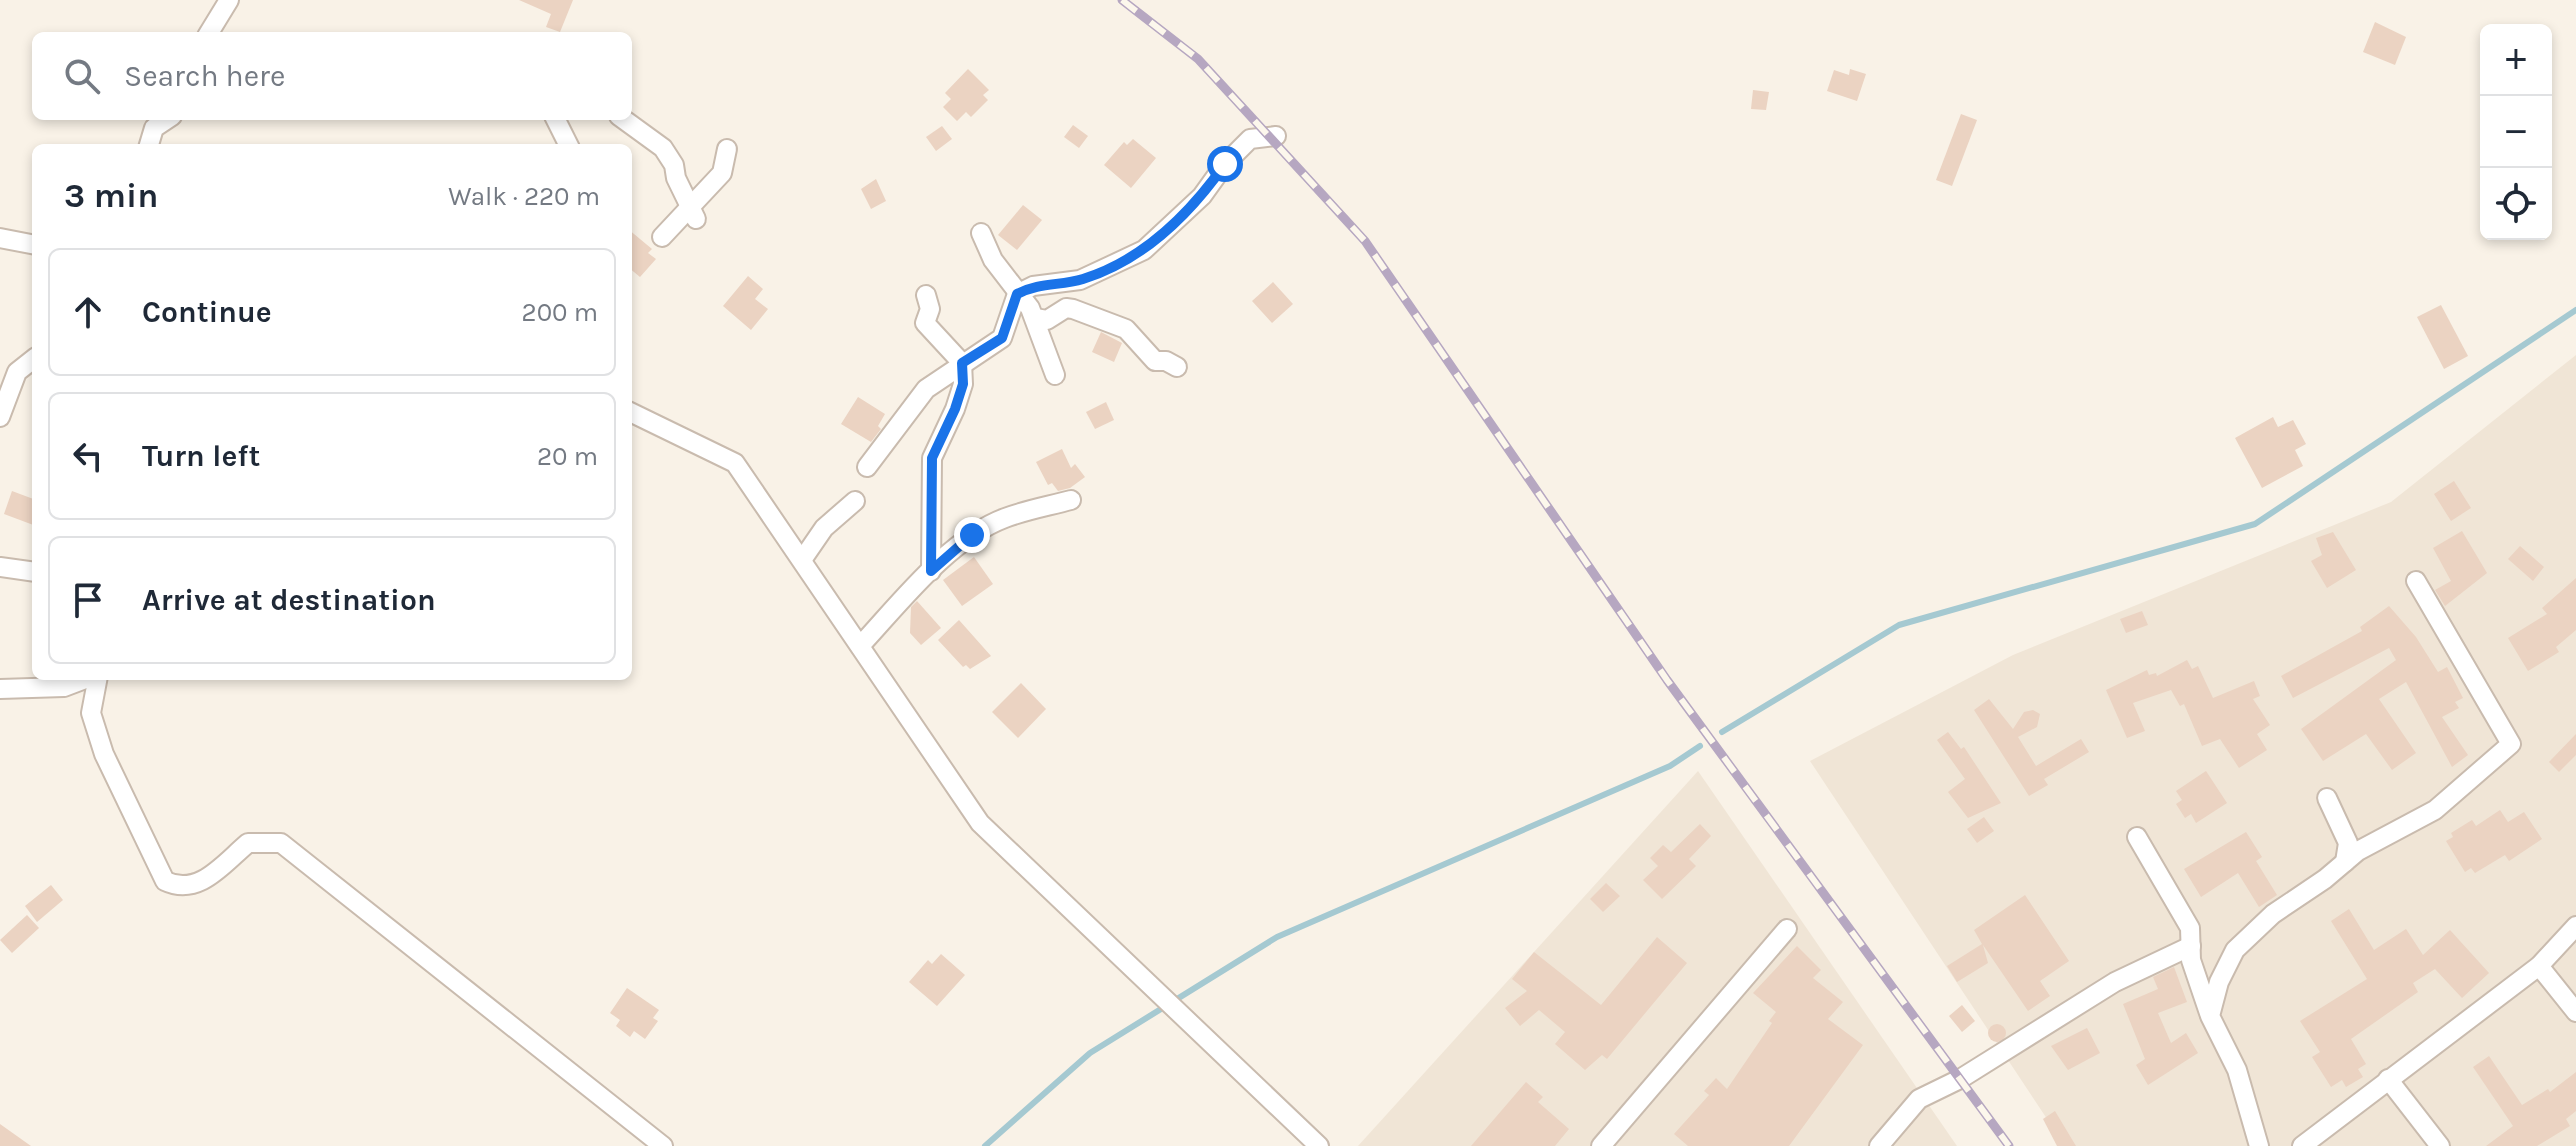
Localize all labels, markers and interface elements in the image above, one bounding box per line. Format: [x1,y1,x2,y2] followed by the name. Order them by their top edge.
[2480,24,2552,240] map controls
[2480,24,2552,96] button: +
[32,32,632,120] search box
[60,54,104,98] icon: search
[124,58,285,94] text: Search here
[2480,96,2552,168] button: −
[1207,146,1243,182] route start
[2480,168,2552,240] button: locate
[64,176,158,216] text: 3 min
[448,181,600,212] text: Walk · 220 m
[66,290,110,334] icon: ahead
[142,294,272,330] text: Continue
[522,297,598,328] text: 200 m
[66,434,110,478] icon: left
[142,438,260,474] text: Turn left
[537,441,598,472] text: 20 m
[954,517,990,553] route end
[66,578,110,622] icon: arrive
[142,582,436,618] text: Arrive at destination

